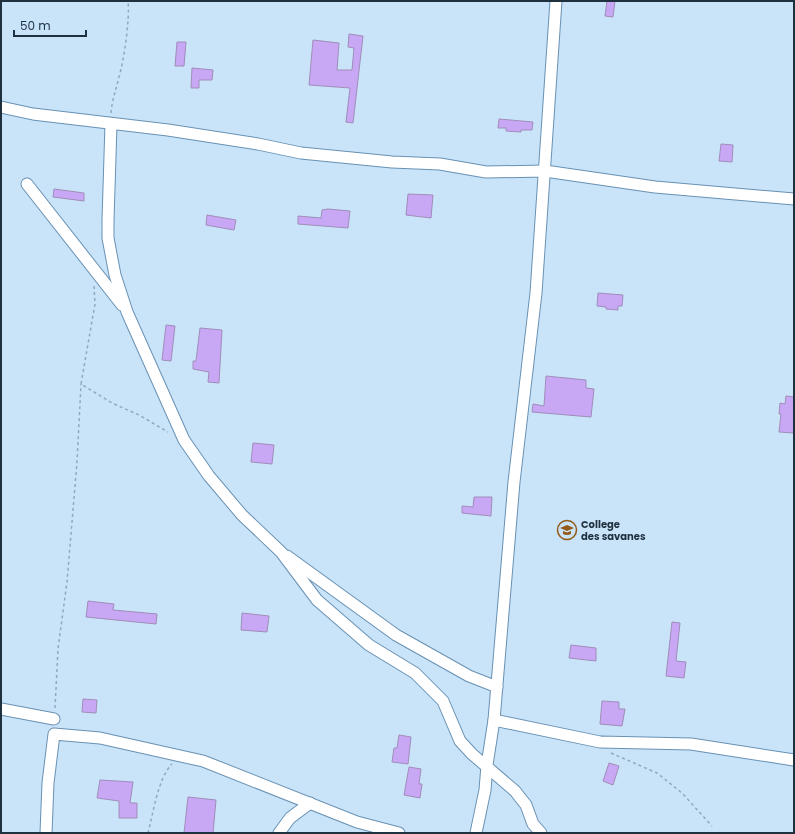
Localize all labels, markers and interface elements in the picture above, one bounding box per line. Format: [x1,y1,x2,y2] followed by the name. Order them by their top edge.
[14,12,86,38] scale bar
[20,17,51,34] text: 50 m
[581,517,646,544] place label: College des savanes
[556,519,578,541] school or university icon: College des savanes

